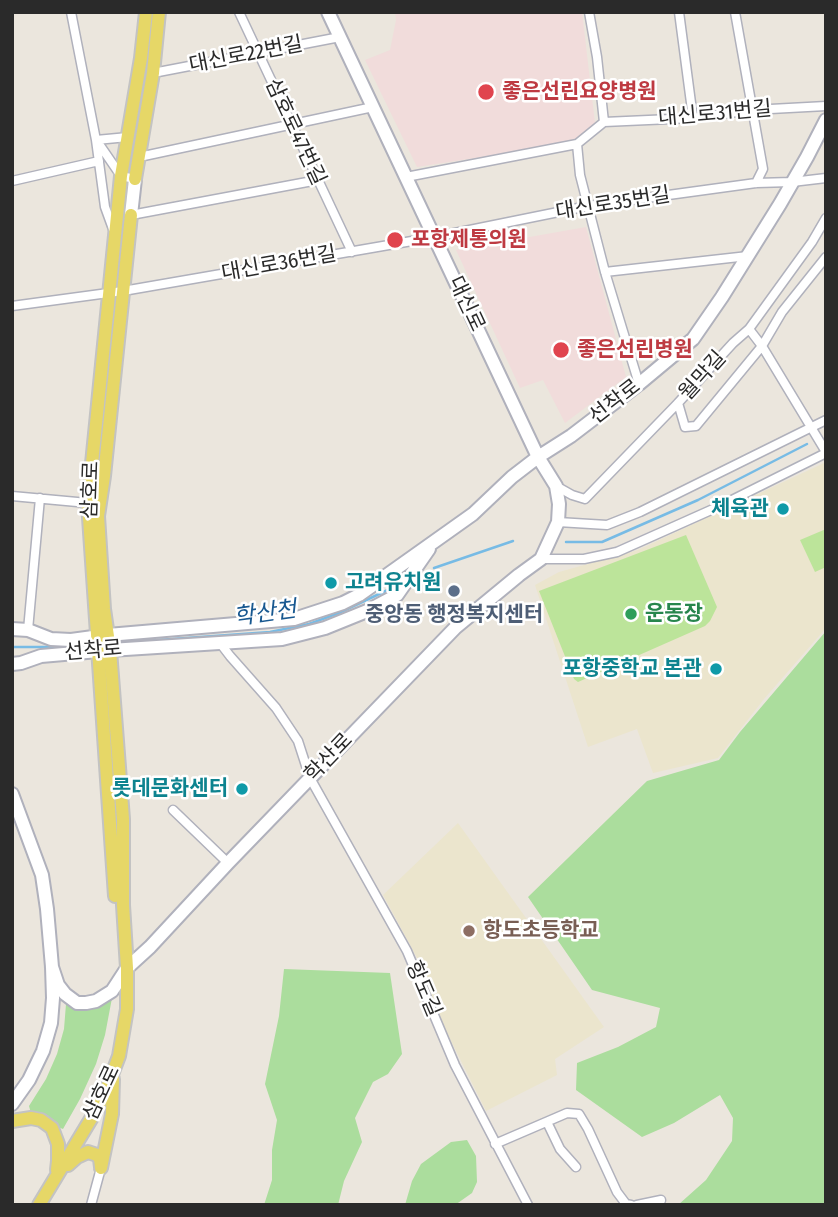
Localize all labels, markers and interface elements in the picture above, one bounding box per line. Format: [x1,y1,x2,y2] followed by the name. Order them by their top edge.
[187,32,305,78] street label: 대신로22번길
[259,75,331,189] street label: 삼호로47번길
[502,79,657,105] place label: 좋은선린요양병원
[476,82,496,102] marker: 좋은선린요양병원
[657,96,773,132] street label: 대신로31번길
[554,183,672,225] street label: 대신로35번길
[411,227,527,253] place label: 포항제통의원
[385,230,405,250] marker: 포항제통의원
[219,241,339,287] street label: 대신로36번길
[442,272,490,336] street label: 대신로
[577,337,693,363] place label: 좋은선린병원
[551,340,571,360] marker: 좋은선린병원
[674,346,732,406] street label: 월막길
[584,374,646,430] street label: 선착로
[77,461,105,519] street label: 삼호로
[711,496,769,522] place label: 체육관
[775,501,791,517] marker: 체육관
[345,570,442,596] place label: 고려유치원
[323,575,339,591] marker: 고려유치원
[446,583,462,599] marker: 중앙동 행정복지센터
[232,596,298,632] water label: 학산천
[645,601,703,627] place label: 운동장
[365,602,543,628] place label: 중앙동 행정복지센터
[623,606,639,622] marker: 운동장
[63,636,123,666] street label: 선착로
[562,656,702,682] place label: 포항중학교 본관
[708,661,724,677] marker: 포항중학교 본관
[300,728,358,788] street label: 학산로
[112,776,228,802] place label: 롯데문화센터
[234,781,250,797] marker: 롯데문화센터
[483,918,599,944] place label: 항도초등학교
[461,923,477,939] marker: 항도초등학교
[400,957,446,1021] street label: 항도길
[78,1061,126,1125] street label: 삼호로

